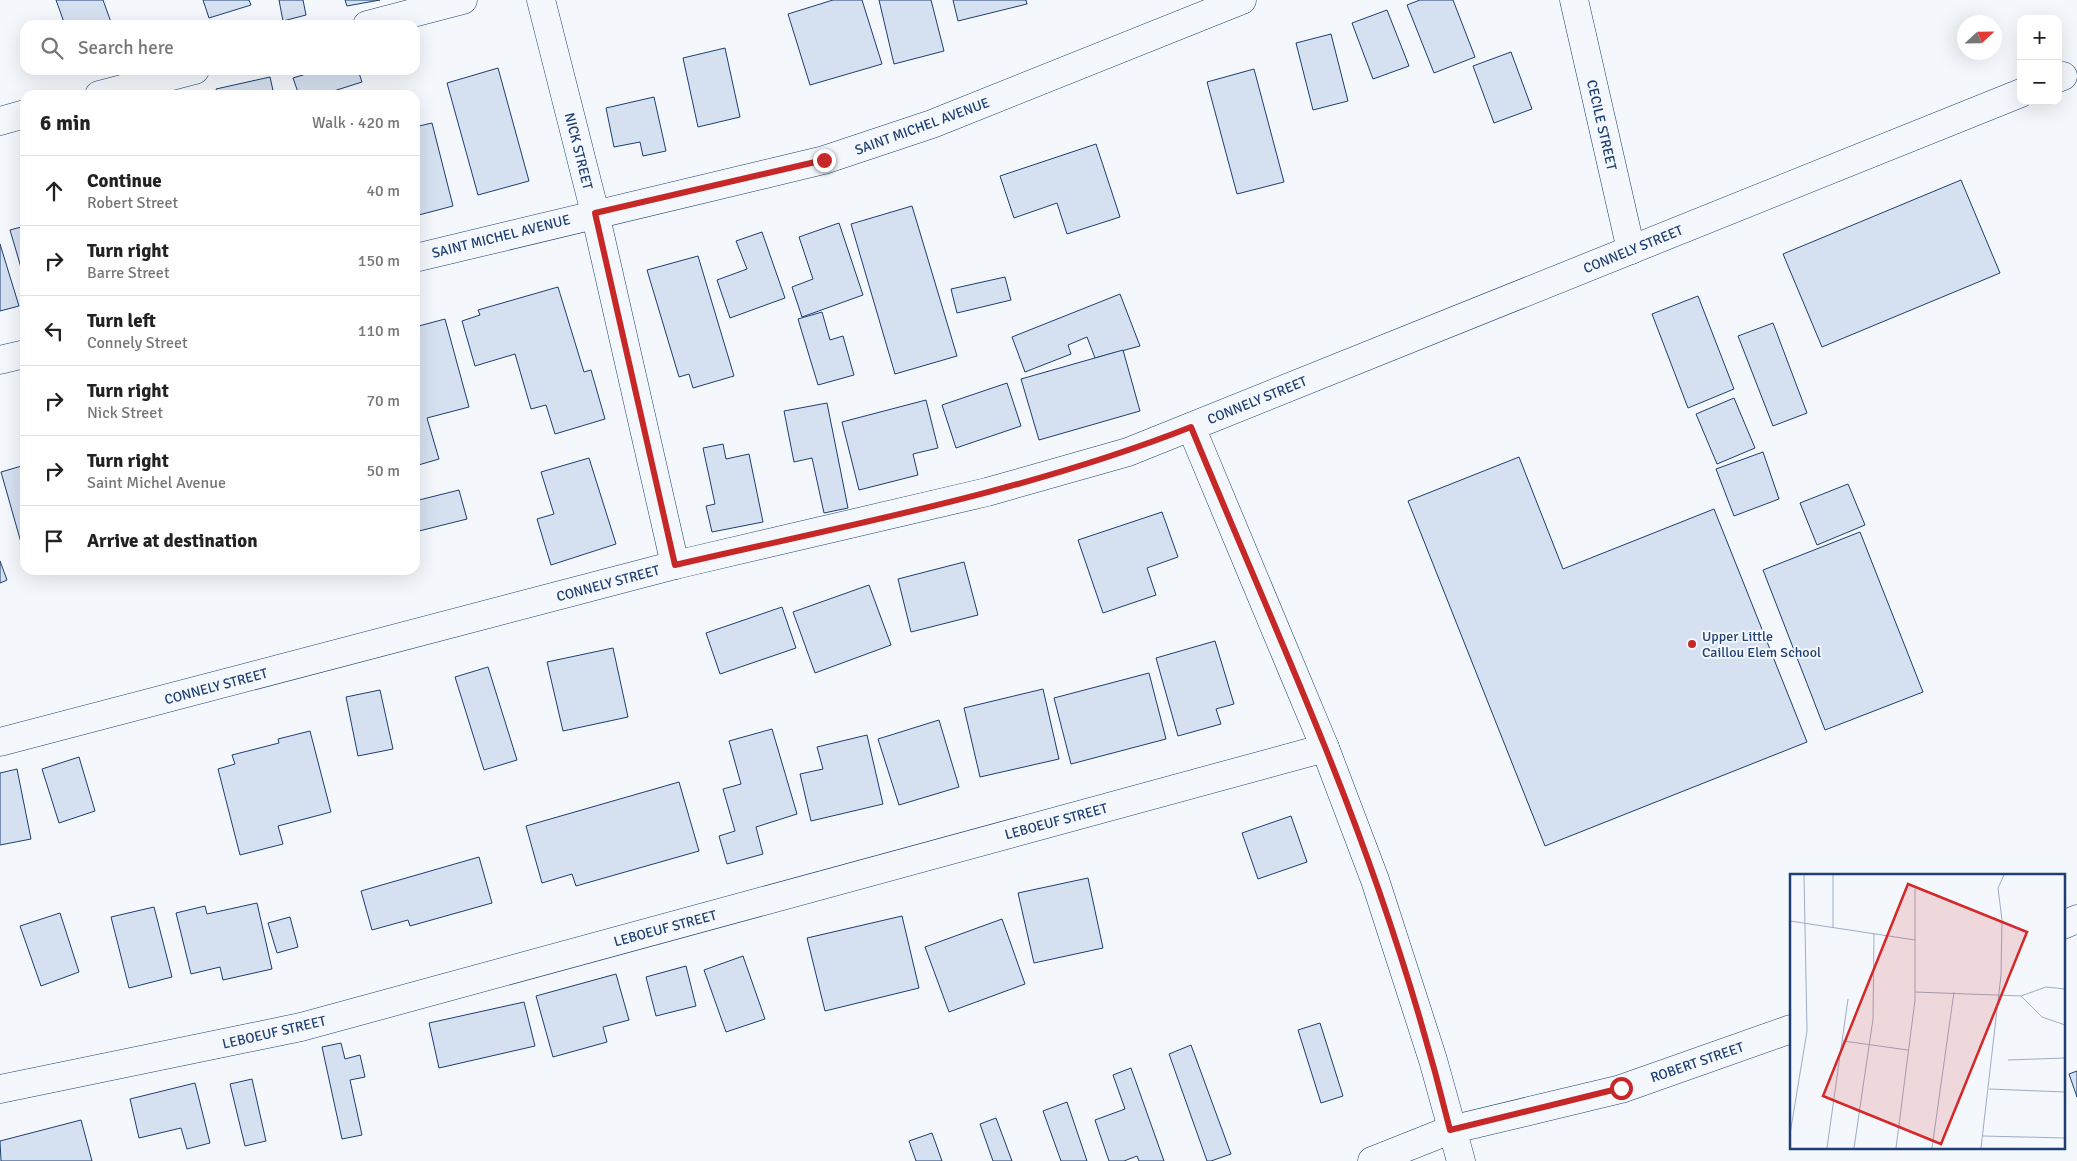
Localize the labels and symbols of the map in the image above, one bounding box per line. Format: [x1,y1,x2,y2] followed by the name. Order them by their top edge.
[1957,15,2002,60] north arrow
[1583,78,1620,172] street label: CECILE STREET
[853,94,992,159] street label: SAINT MICHEL AVENUE
[561,111,596,192] street label: NICK STREET
[813,149,836,172] route end
[430,211,572,262] street label: SAINT MICHEL AVENUE
[1581,222,1686,277] street label: CONNELY STREET
[1205,373,1310,428] street label: CONNELY STREET
[555,562,662,605] street label: CONNELY STREET
[1702,628,1821,661] place label: Upper Little Caillou Elem School
[1686,638,1698,650] marker: Upper Little Caillou Elem School
[163,665,270,708] street label: CONNELY STREET
[1003,800,1110,843] street label: LEBOEUF STREET
[1790,874,2064,1148] inset map
[612,907,719,950] street label: LEBOEUF STREET
[221,1012,328,1053] street label: LEBOEUF STREET
[1648,1039,1746,1086] street label: ROBERT STREET
[1610,1077,1633,1100] route start

